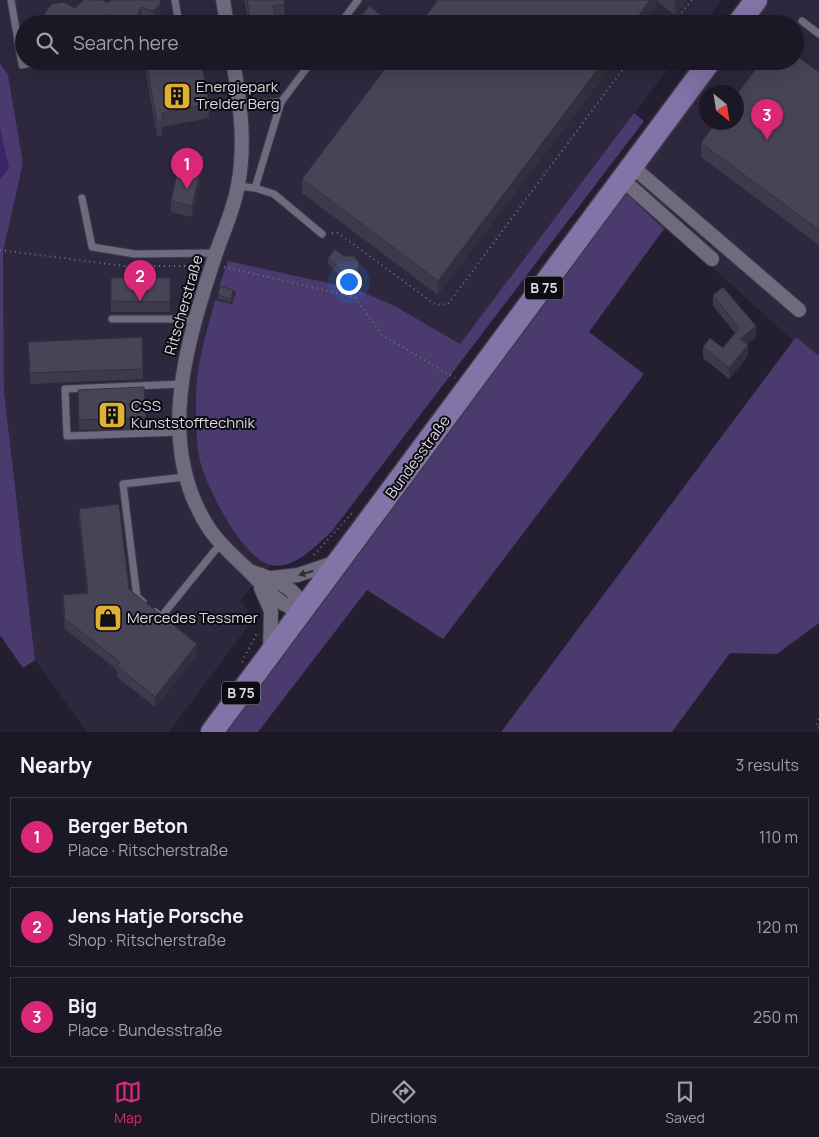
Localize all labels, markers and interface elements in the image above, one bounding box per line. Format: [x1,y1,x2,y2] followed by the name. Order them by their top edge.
[15,15,804,70] search box
[33,29,61,57] icon: search
[73,30,179,56] text: Search here
[196,76,280,114] place label: Energiepark Trelder Berg
[162,81,192,111] building icon: Energiepark Trelder Berg
[699,85,744,130] north arrow
[751,99,783,140] pin: 3
[171,148,203,189] pin: 1
[159,252,208,357] street label: Ritscherstraße
[124,260,156,301] pin: 2
[336,269,362,295] your location
[525,276,563,300] road number: B 75
[131,395,256,433] place label: CSS Kunststofftechnik
[97,400,127,430] building icon: CSS Kunststofftechnik
[380,411,455,502] street label: Bundesstraße
[299,569,314,577] one-way arrow
[93,603,123,633] shop icon: Mercedes Tessmer
[127,607,259,628] place label: Mercedes Tessmer
[222,681,260,704] road number: B 75
[20,751,92,779] text: Nearby
[736,754,799,776] text: 3 results
[68,813,188,839] text: Berger Beton
[33,826,41,848] text: 1
[759,826,798,848] text: 110 m
[68,839,228,861] text: Place · Ritscherstraße
[68,903,244,929] text: Jens Hatje Porsche
[32,916,42,938] text: 2
[756,916,798,938] text: 120 m
[68,929,226,951] text: Shop · Ritscherstraße
[68,993,97,1019] text: Big
[32,1006,42,1028] text: 3
[753,1006,798,1028] text: 250 m
[68,1019,222,1041] text: Place · Bundesstraße
[114,1078,142,1127] tab: Map
[371,1078,437,1127] tab: Directions
[665,1078,705,1127] tab: Saved

